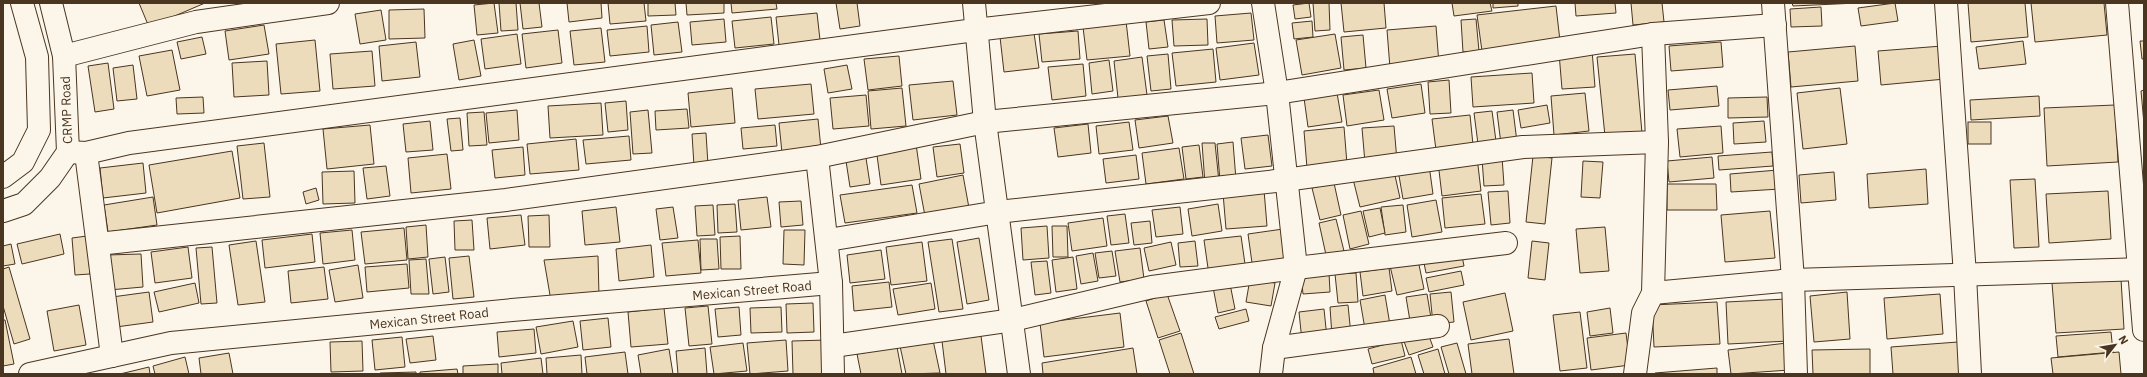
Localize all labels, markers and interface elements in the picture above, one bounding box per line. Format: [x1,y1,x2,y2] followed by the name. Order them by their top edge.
[57,76,76,144] street label: CRMP Road
[692,277,813,304] street label: Mexican Street Road
[369,304,490,333] street label: Mexican Street Road
[2095,325,2135,365] north arrow
[2116,333,2132,347] text: N

